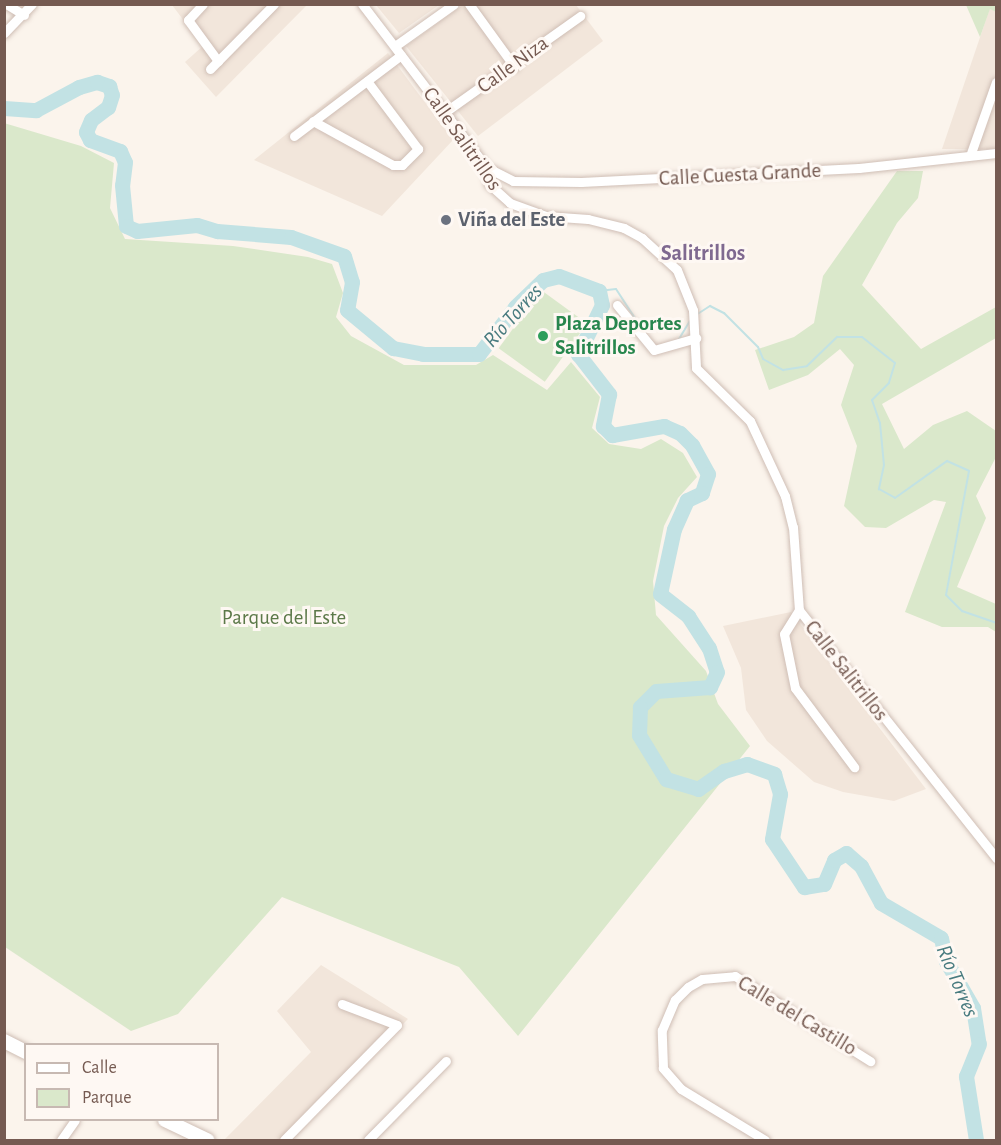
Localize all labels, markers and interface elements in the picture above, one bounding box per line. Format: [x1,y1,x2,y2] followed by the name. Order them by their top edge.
[472,31,554,99] street label: Calle Niza
[417,82,507,196] street label: Calle Salitrillos
[658,158,822,192] street label: Calle Cuesta Grande
[458,207,565,233] place label: Viña del Este
[439,213,453,227] marker: Viña del Este
[661,241,745,267] district label: Salitrillos
[478,279,548,353] water label: Río Torres
[555,311,681,361] place label: Plaza Deportes Salitrillos
[536,329,550,343] marker: Plaza Deportes Salitrillos
[222,605,346,631] park label: Parque del Este
[799,616,893,726] street label: Calle Salitrillos
[930,941,984,1021] water label: Río Torres
[733,971,861,1061] street label: Calle del Castillo
[24,1043,219,1121] legend
[82,1059,117,1077] text: Calle
[82,1089,131,1107] text: Parque

